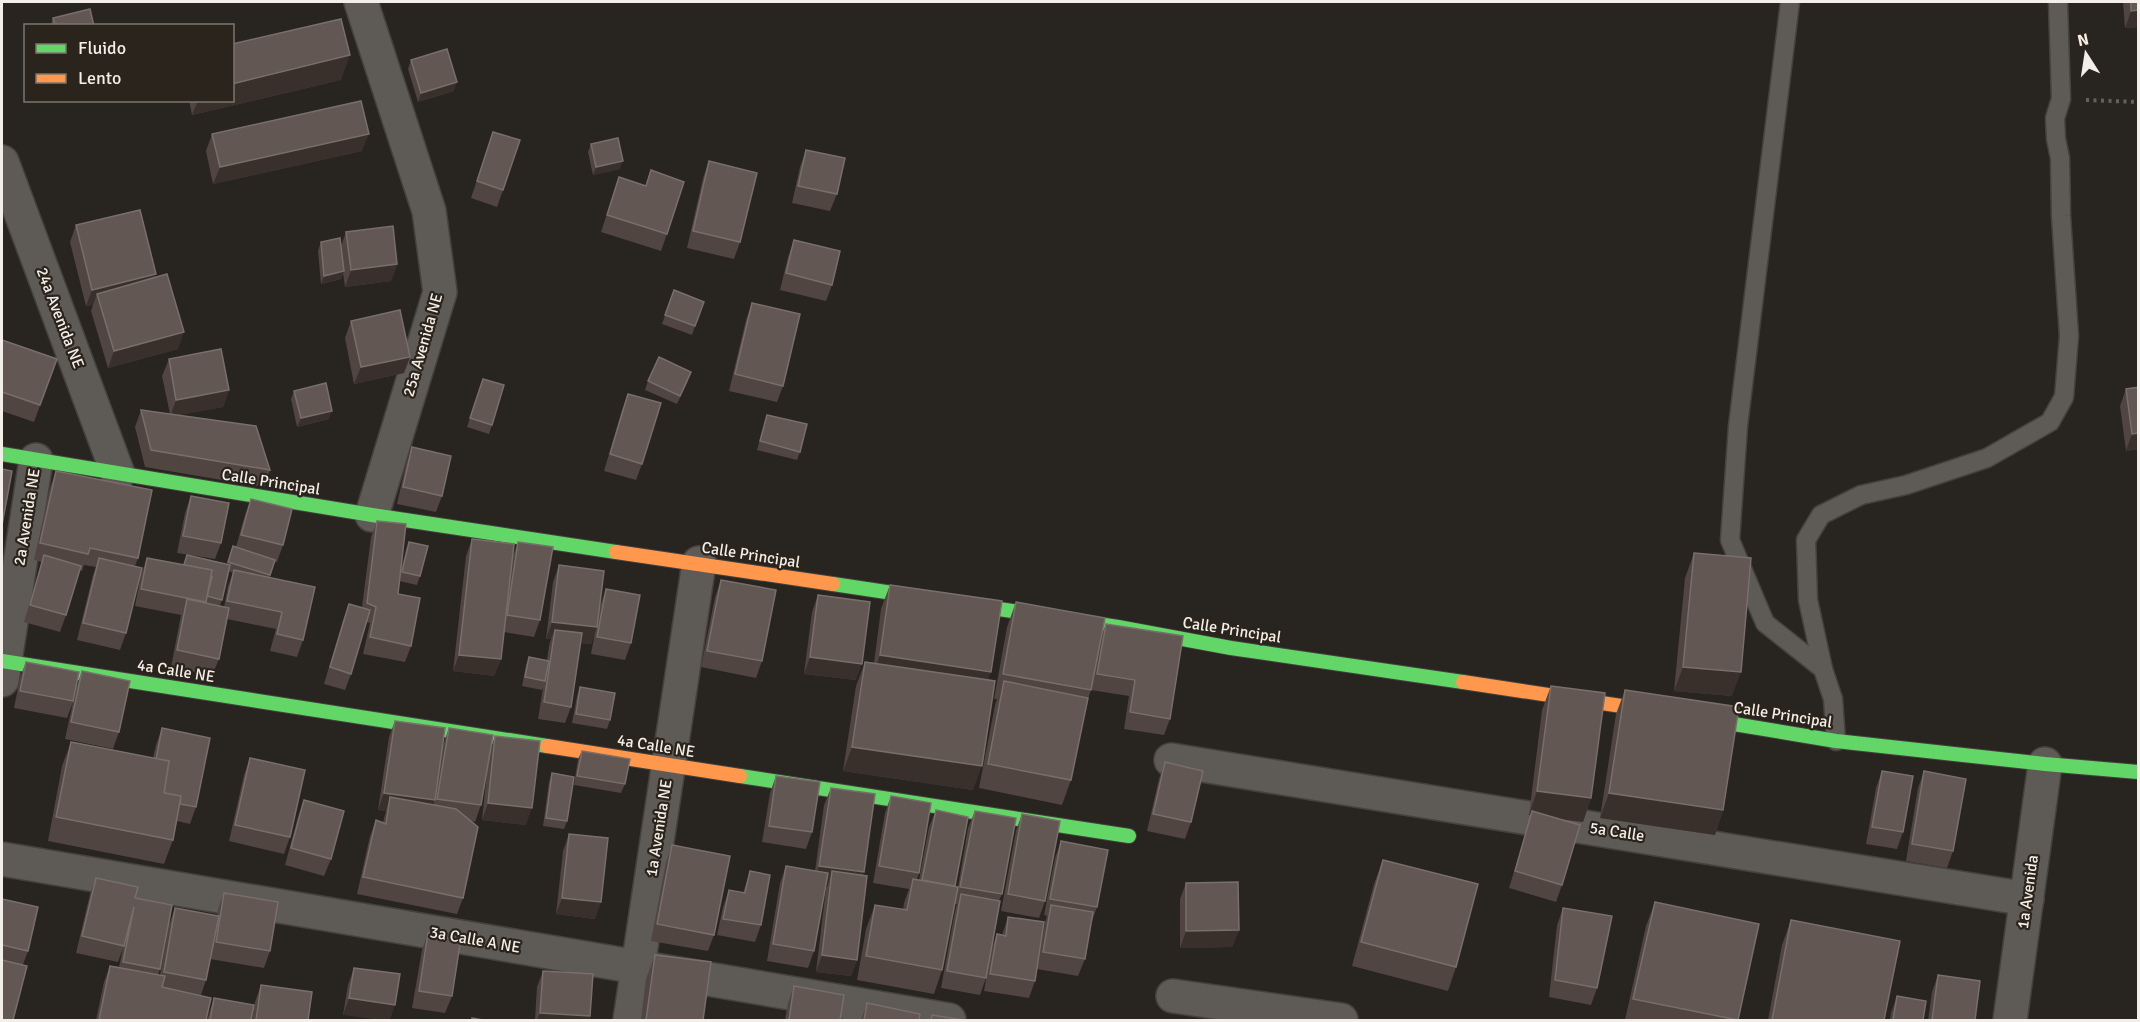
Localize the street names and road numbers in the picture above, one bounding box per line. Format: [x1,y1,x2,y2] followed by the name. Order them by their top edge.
[32,265,88,371] street label: 24a Avenida NE
[399,291,447,399] street label: 25a Avenida NE
[220,464,322,500] street label: Calle Principal
[9,467,45,567] street label: 2a Avenida NE
[700,537,802,573] street label: Calle Principal
[1181,612,1283,648] street label: Calle Principal
[136,655,216,687] street label: 4a Calle NE
[1732,697,1834,733] street label: Calle Principal
[616,730,696,762] street label: 4a Calle NE
[641,778,677,878] street label: 1a Avenida NE
[1588,818,1646,846] street label: 5a Calle
[2013,854,2043,930] street label: 1a Avenida
[428,922,522,958] street label: 3a Calle A NE

